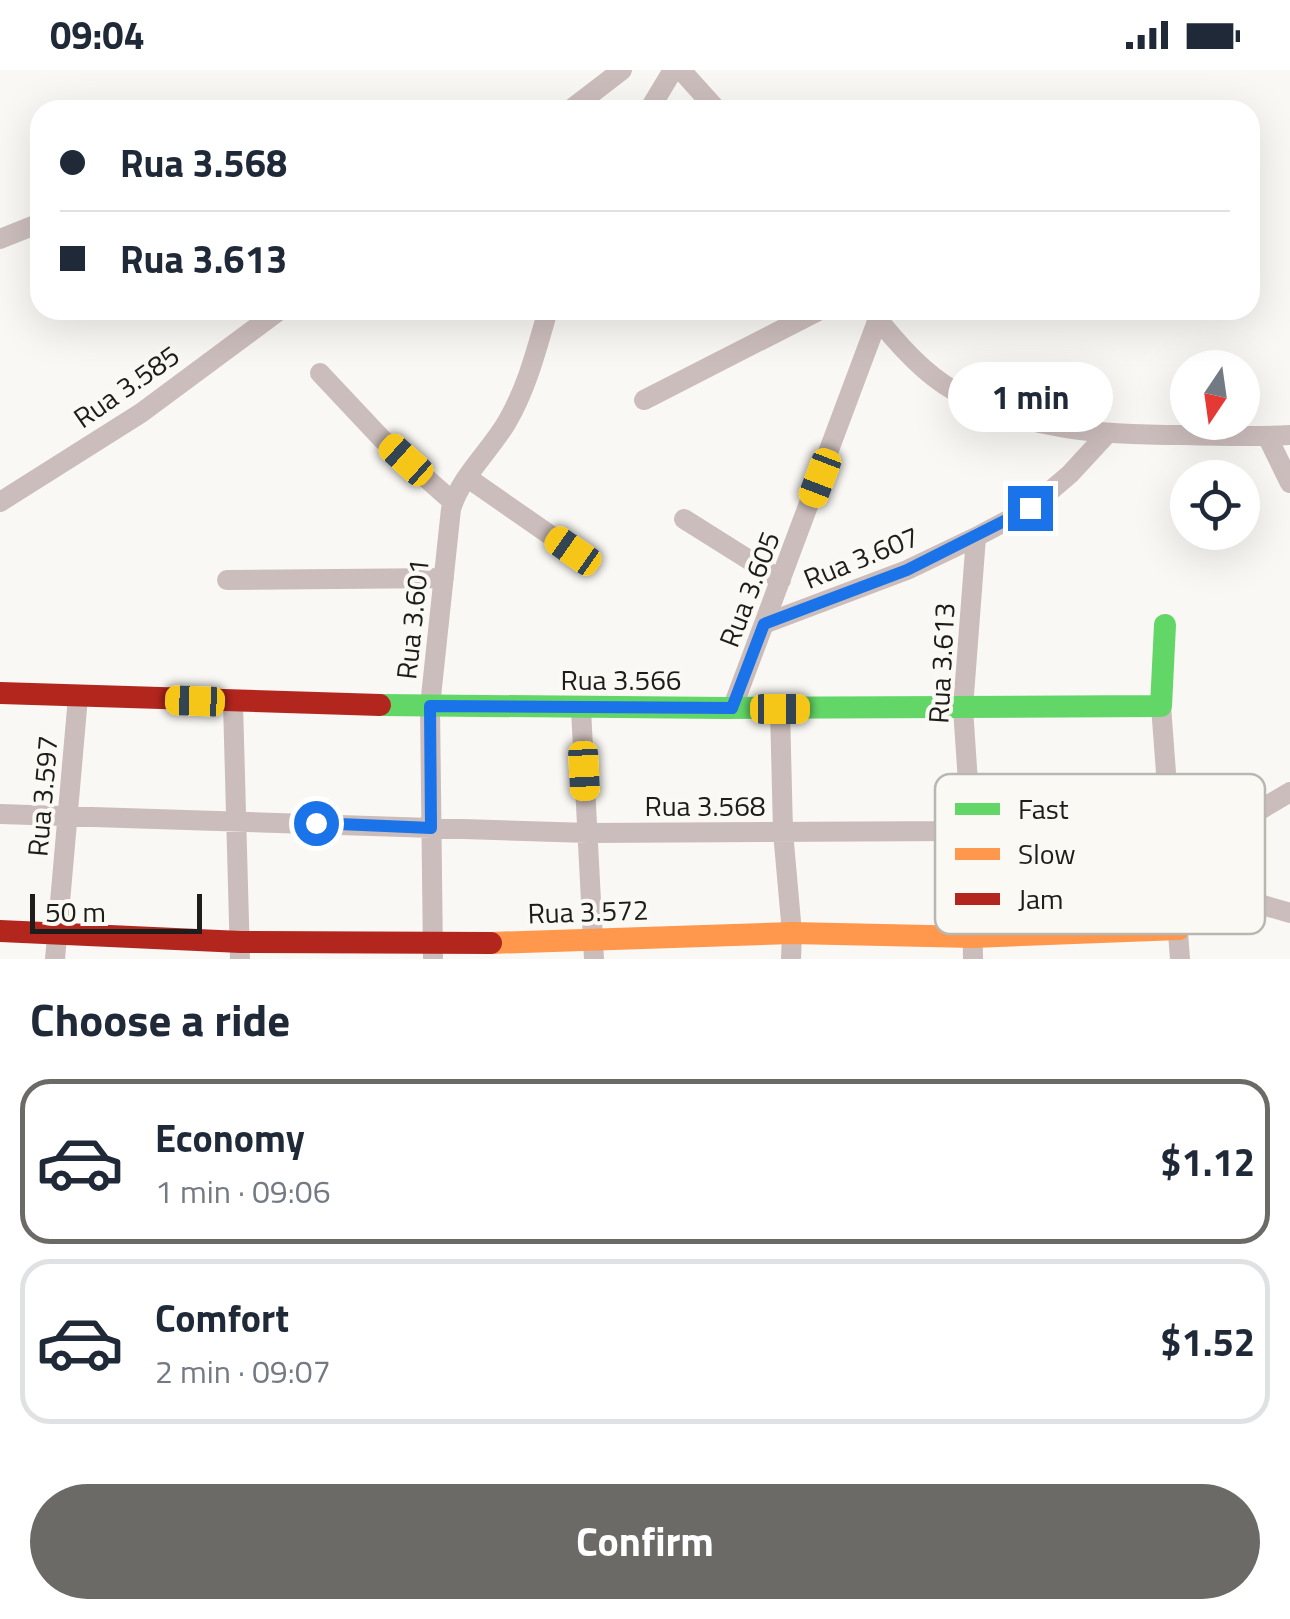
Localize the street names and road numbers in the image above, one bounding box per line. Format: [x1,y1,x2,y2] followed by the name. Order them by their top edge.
[64,334,188,438] street label: Rua 3.585
[797,514,925,600] street label: Rua 3.607
[707,525,791,653] street label: Rua 3.605
[384,557,440,681] street label: Rua 3.601
[916,601,966,725] street label: Rua 3.613
[561,658,682,701] street label: Rua 3.566
[15,734,69,858] street label: Rua 3.597
[645,784,766,827] street label: Rua 3.568
[527,887,649,935] street label: Rua 3.572

